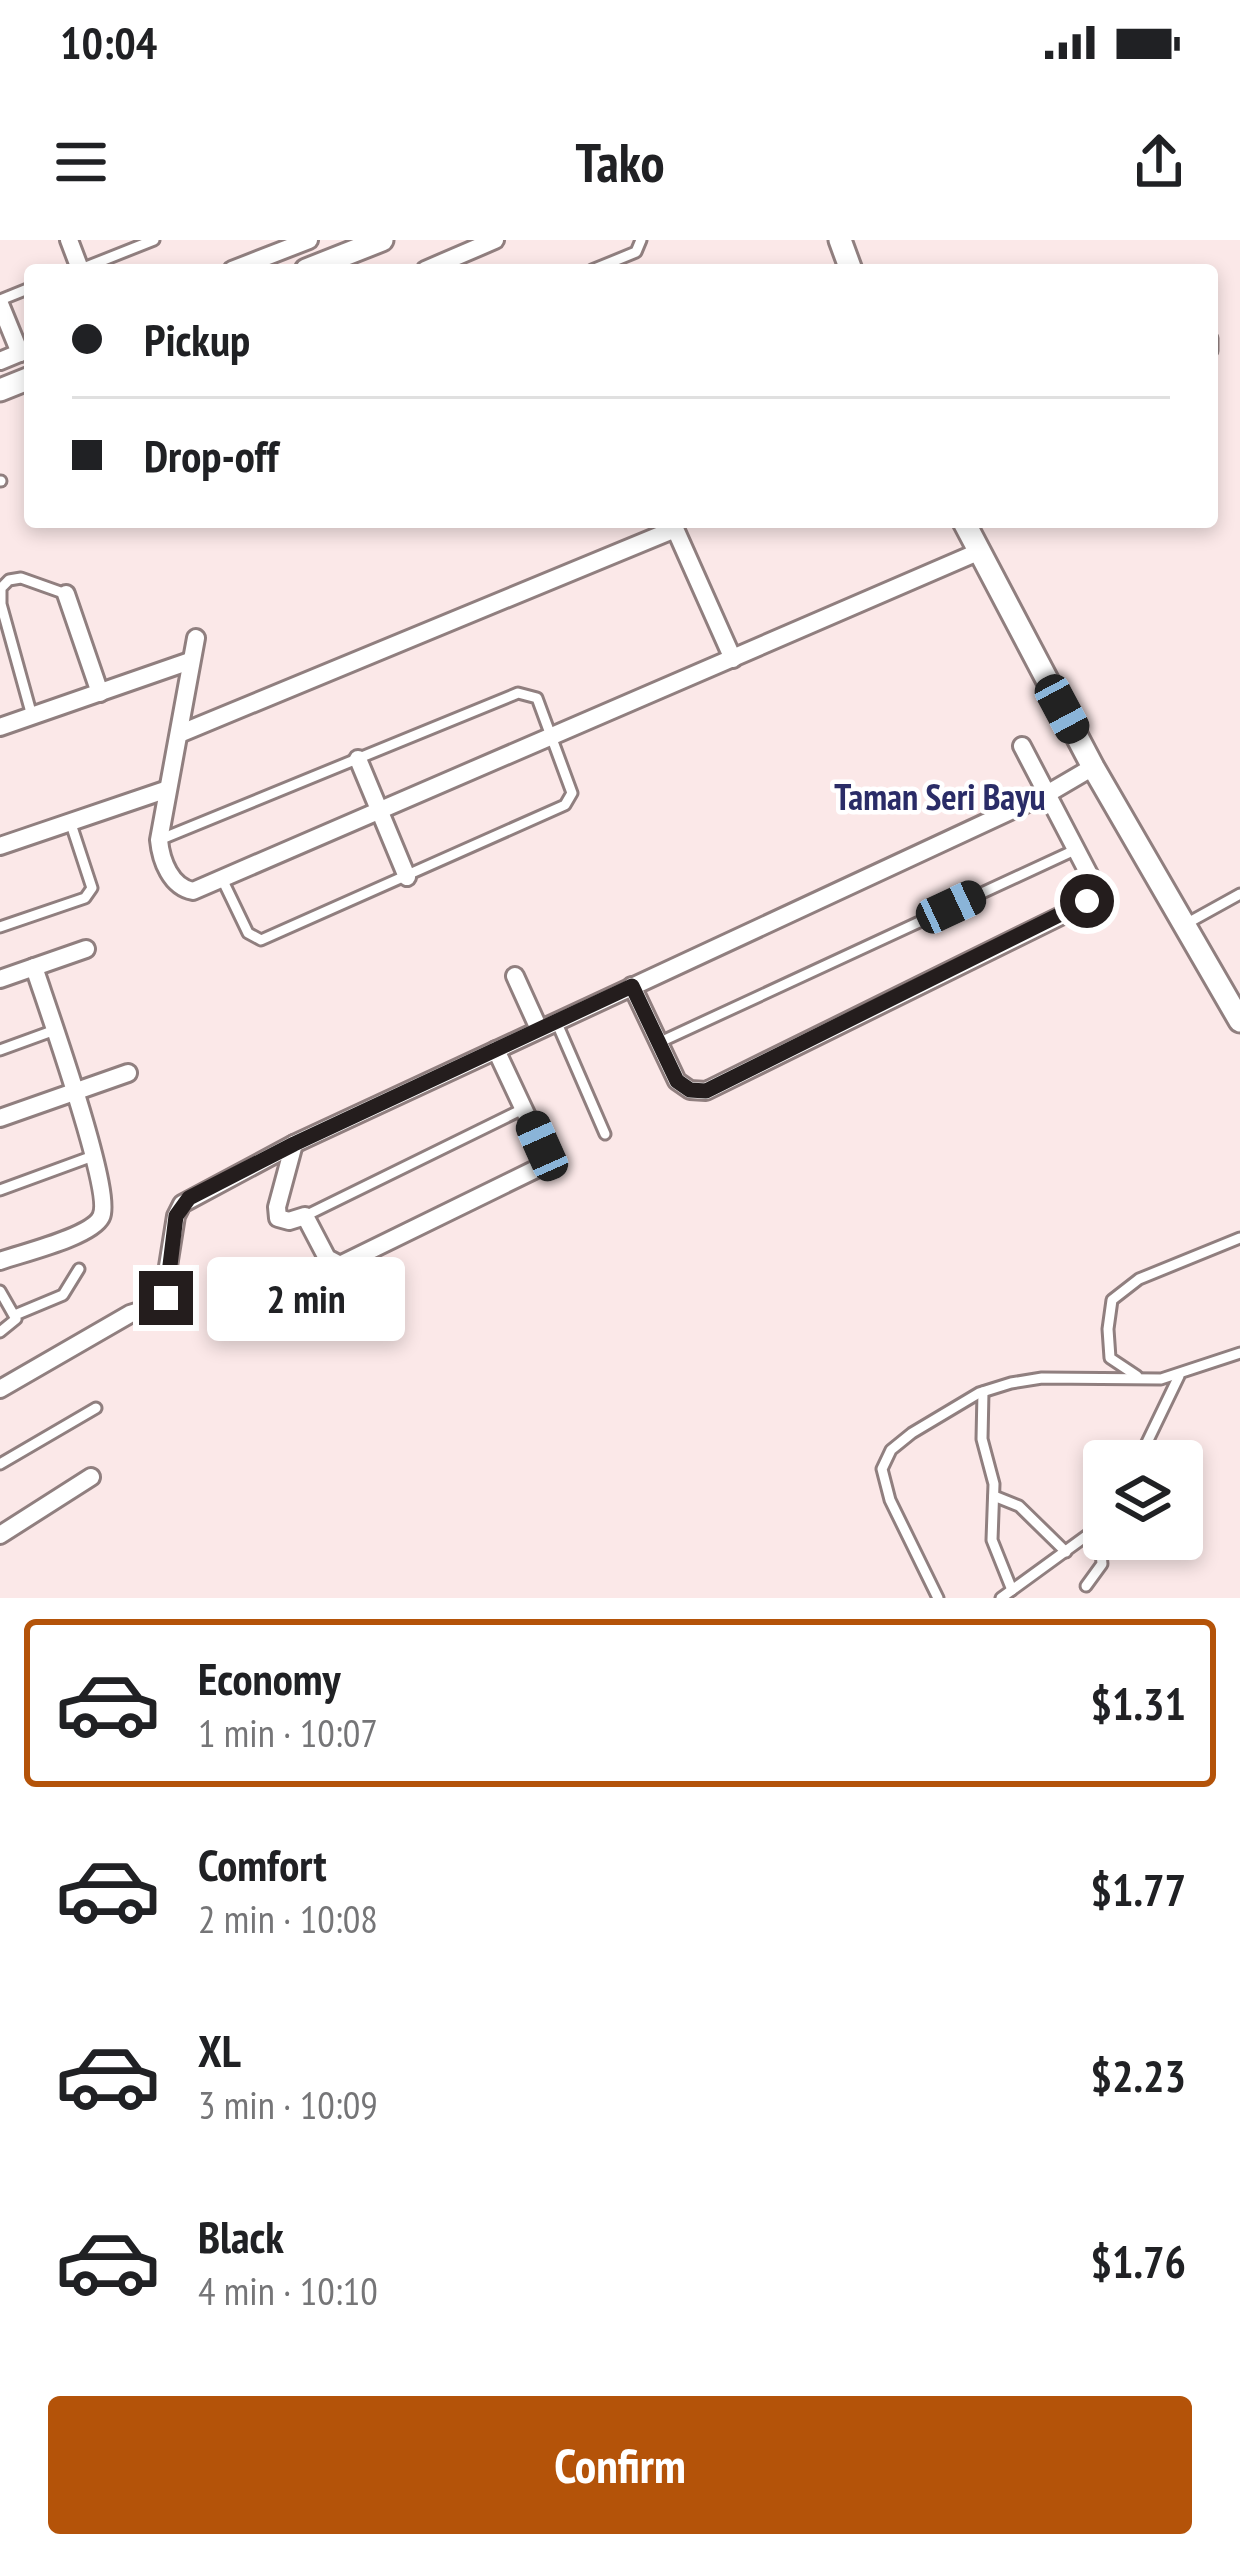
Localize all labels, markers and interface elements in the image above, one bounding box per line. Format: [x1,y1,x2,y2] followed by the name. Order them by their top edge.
[60,13,157,71] text: 10:04
[576,127,665,197] text: Tako
[48,129,114,195] icon: menu
[1126,129,1192,195] icon: share
[144,310,250,368] text: Pickup
[144,426,278,484] text: Drop-off
[1029,669,1095,749] car
[834,773,1046,820] district label: Taman Seri Bayu
[1060,874,1114,928] route start
[911,875,991,939] car
[511,1106,573,1186] car
[208,1256,406,1340] callout: 2 min
[139,1271,193,1325] route end
[267,1273,345,1324] text: 2 min
[1083,1440,1203,1560] map controls
[1083,1440,1203,1560] button: layers
[54,1649,162,1757] icon: car
[198,1649,341,1707] text: Economy
[1090,1674,1186,1732] text: $1.31
[198,1707,378,1758] text: 1 min · 10:07
[54,1835,162,1943] icon: car
[198,1835,327,1893] text: Comfort
[1090,1860,1186,1918] text: $1.77
[198,1893,378,1944] text: 2 min · 10:08
[54,2021,162,2129] icon: car
[198,2021,241,2079] text: XL
[1090,2046,1186,2104] text: $2.23
[198,2079,378,2130] text: 3 min · 10:09
[54,2207,162,2315] icon: car
[198,2207,284,2265] text: Black
[1090,2232,1186,2290] text: $1.76
[198,2265,378,2316] text: 4 min · 10:10
[48,2396,1192,2534] button: Confirm

